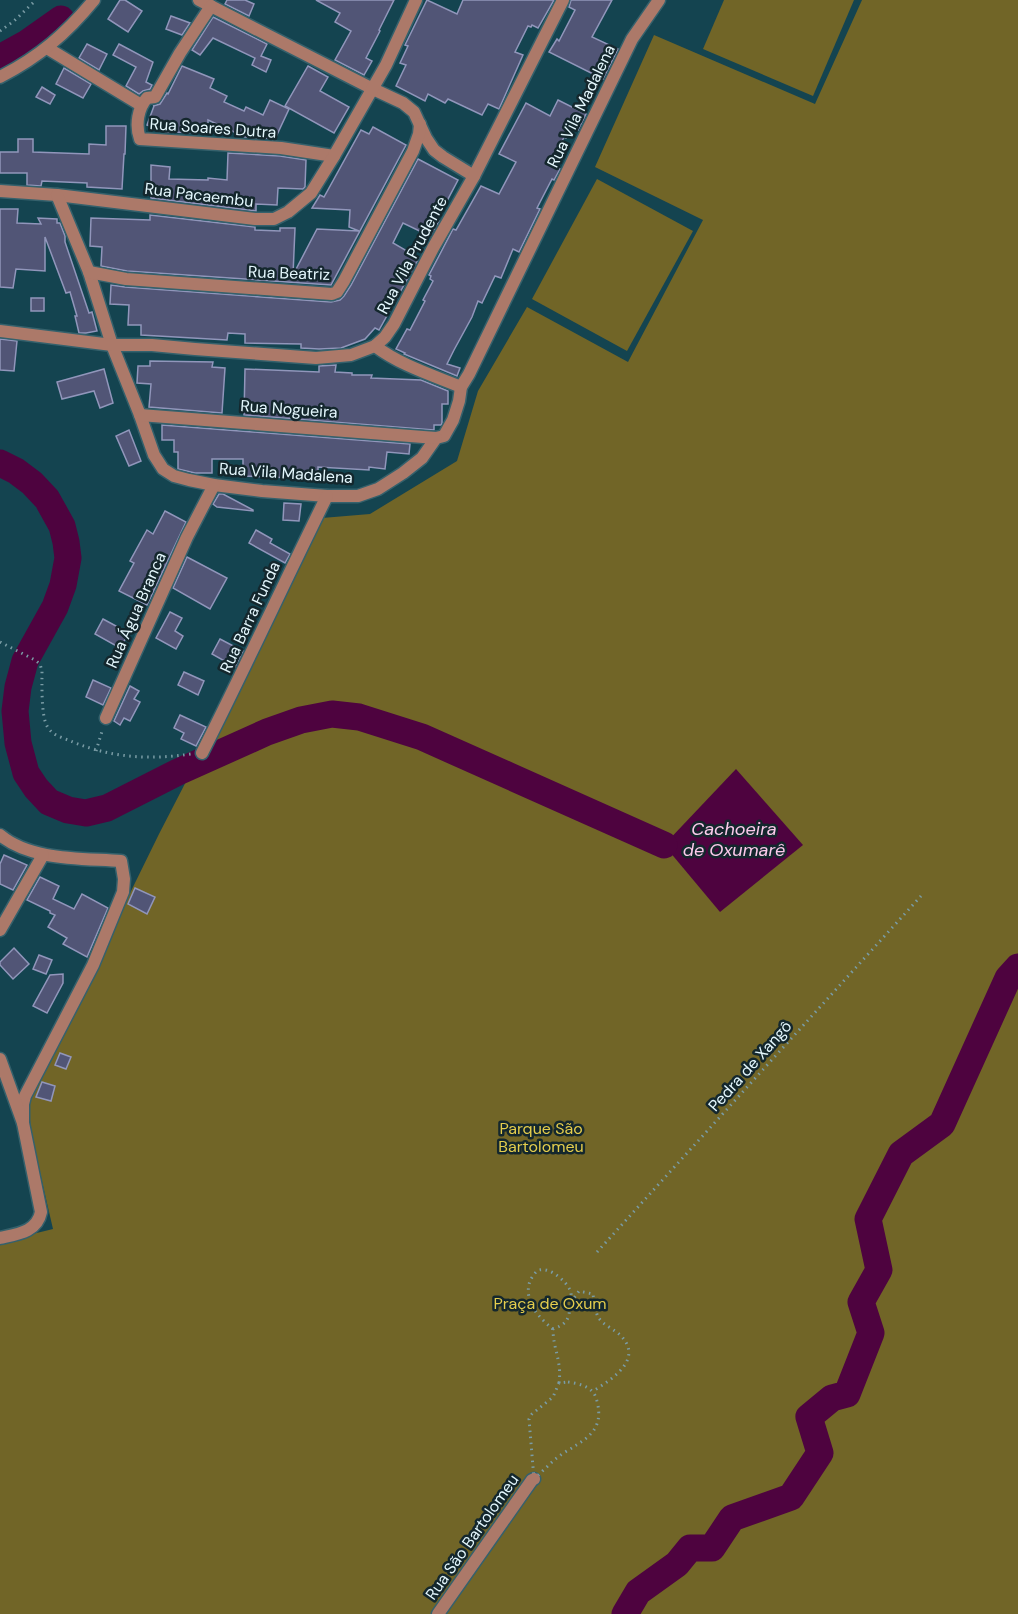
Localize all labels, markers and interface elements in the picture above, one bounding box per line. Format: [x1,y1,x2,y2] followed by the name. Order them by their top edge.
[542,41,620,171] street label: Rua Vila Madalena
[149,113,277,143] street label: Rua Soares Dutra
[143,178,255,212] street label: Rua Pacaembu
[372,192,452,318] street label: Rua Vila Prudente
[248,261,330,285] street label: Rua Beatriz
[240,395,338,423] street label: Rua Nogueira
[218,458,354,488] street label: Rua Vila Madalena
[101,549,171,671] street label: Rua Água Branca
[215,558,285,676] street label: Rua Barra Funda
[683,817,785,862] water label: Cachoeira de Oxumarê
[704,1016,796,1116] street label: Pedra de Xangô
[498,1118,584,1157] park label: Parque São Bartolomeu
[493,1293,607,1314] park label: Praça de Oxum
[421,1470,523,1604] street label: Rua São Bartolomeu

